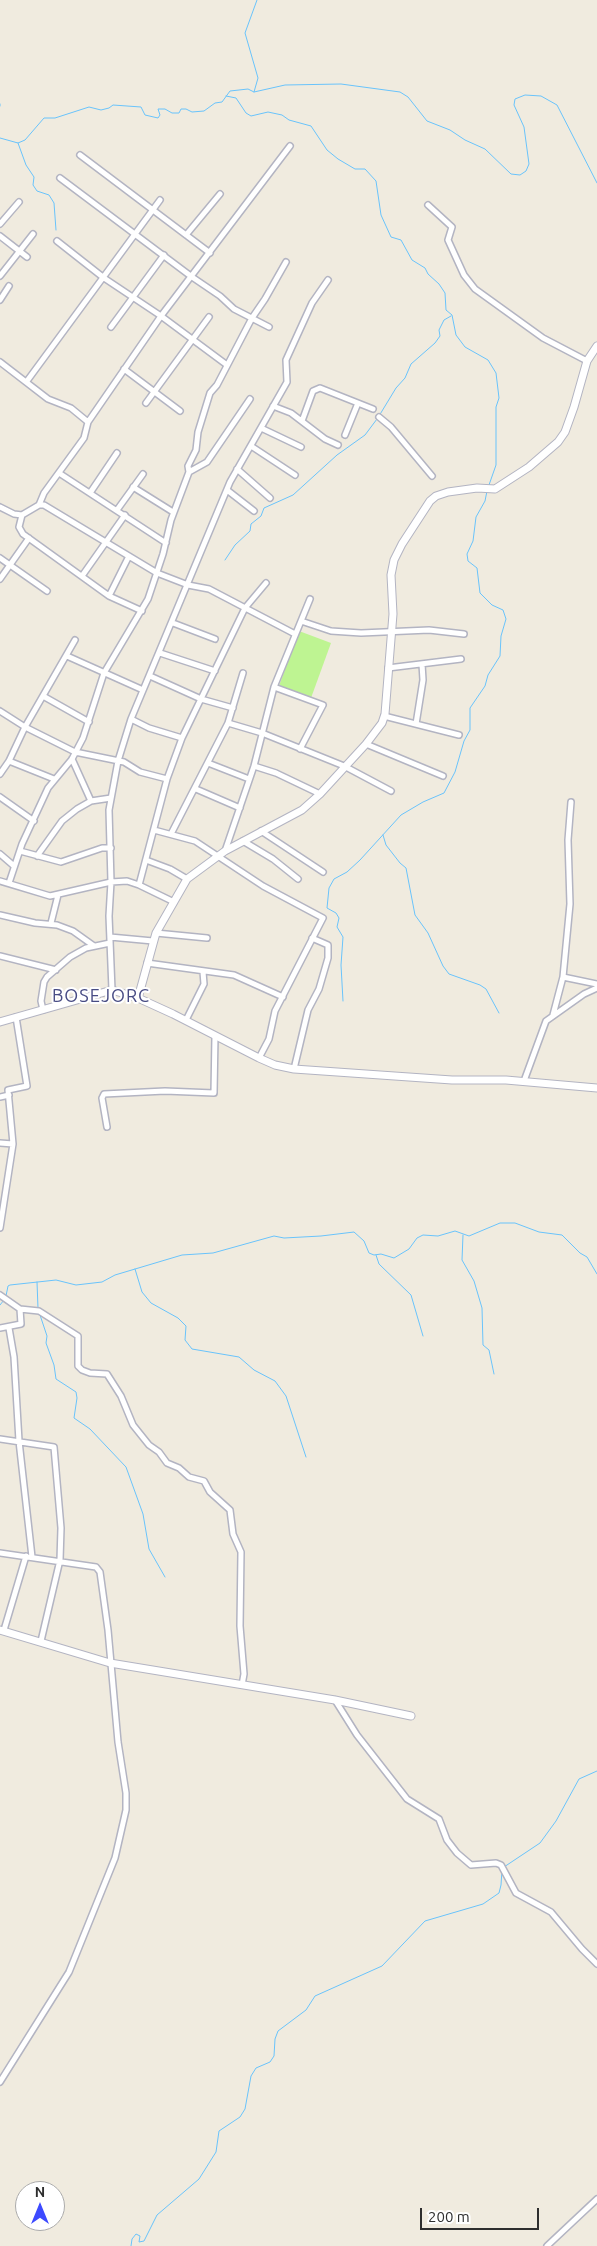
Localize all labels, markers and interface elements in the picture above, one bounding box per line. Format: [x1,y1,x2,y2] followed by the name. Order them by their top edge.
[51,985,151,1007] district label: BOSEJORC
[15,2181,65,2231] north arrow
[35,2184,45,2200] text: N
[422,2198,541,2230] scale bar
[428,2208,470,2225] text: 200 m

